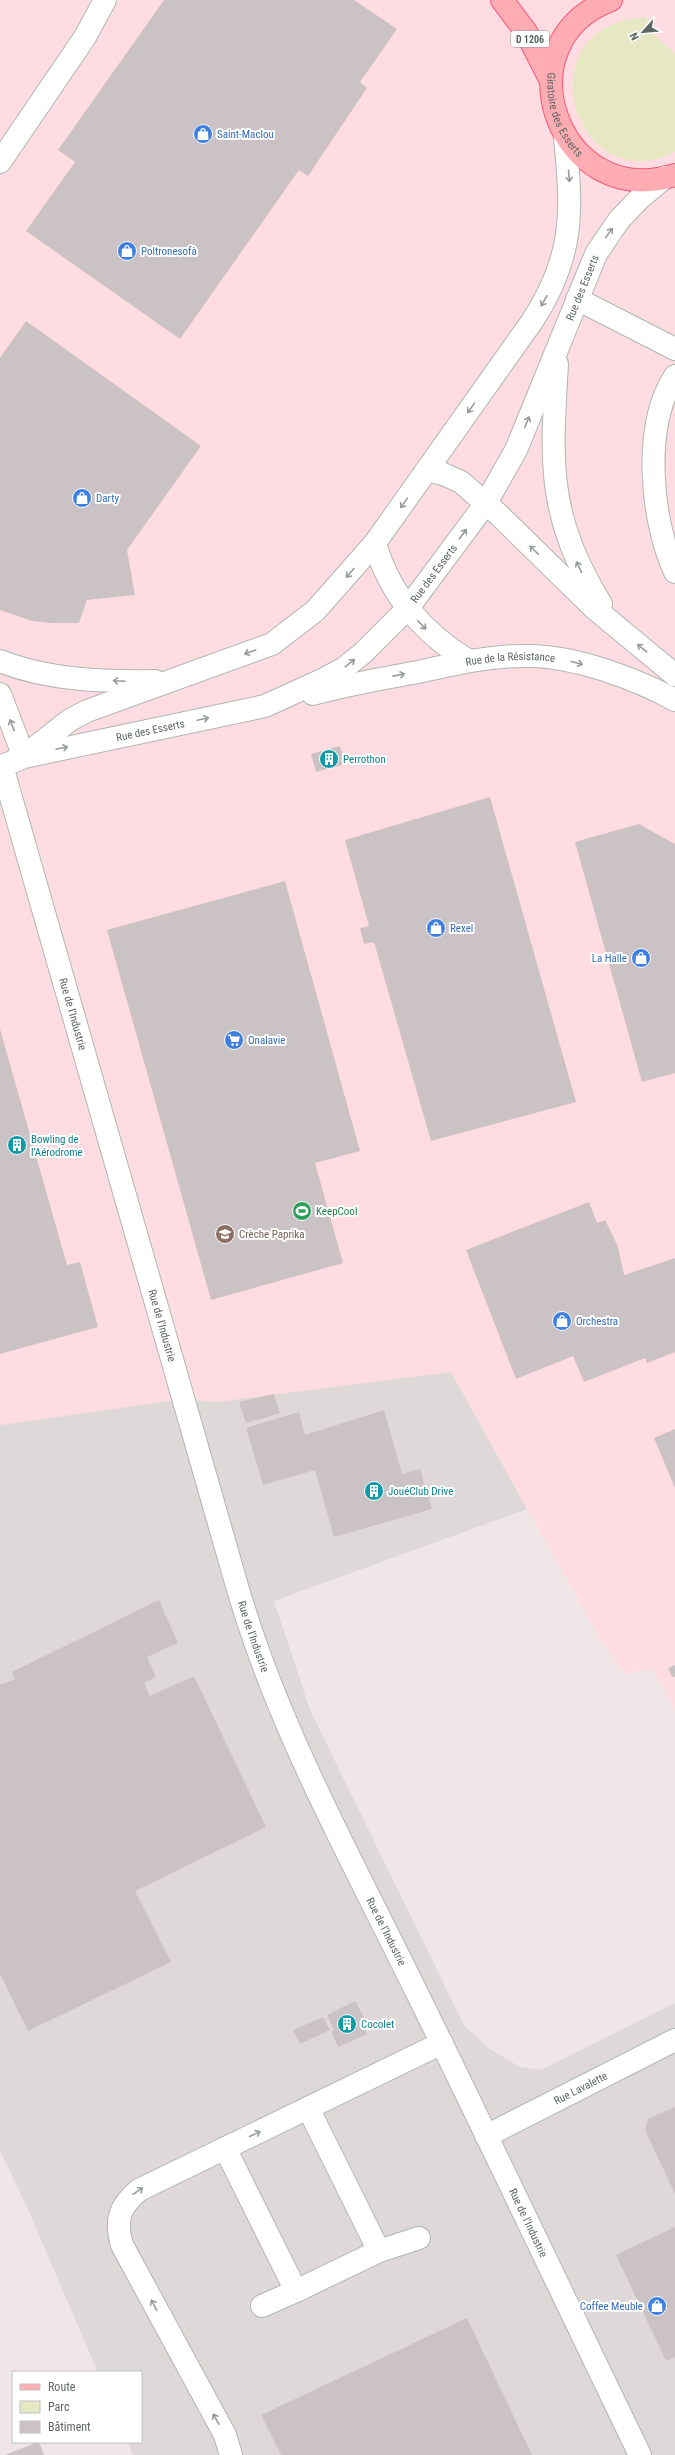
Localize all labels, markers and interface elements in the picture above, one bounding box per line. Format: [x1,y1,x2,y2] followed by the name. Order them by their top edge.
[623,12,663,52] north arrow
[627,30,642,42] text: N
[511,31,549,47] road number: D 1206
[544,72,585,160] street label: Giratoire des Esserts
[192,123,214,145] shop icon: Saint-Maclou
[217,128,274,141] place label: Saint-Maclou
[565,169,573,182] one-way arrow
[605,228,613,239] one-way arrow
[116,240,138,262] shop icon: Poltronesofà
[141,245,197,258] place label: Poltronesofà
[564,253,602,323] street label: Rue des Esserts
[540,295,548,307] one-way arrow
[466,402,475,413] one-way arrow
[524,417,532,429] one-way arrow
[71,487,93,509] shop icon: Darty
[96,492,119,505] place label: Darty
[399,497,408,508] one-way arrow
[458,529,467,540] one-way arrow
[408,542,460,606] street label: Rue des Esserts
[529,545,539,555] one-way arrow
[575,561,582,573] one-way arrow
[346,568,355,579] one-way arrow
[417,620,427,630] one-way arrow
[636,643,647,652] one-way arrow
[244,649,256,657] one-way arrow
[465,650,556,669] street label: Rue de la Résistance
[344,659,355,668] one-way arrow
[570,660,583,667] one-way arrow
[392,671,405,679] one-way arrow
[113,678,126,685] one-way arrow
[196,714,209,722] one-way arrow
[115,717,186,744] street label: Rue des Esserts
[7,720,15,732] one-way arrow
[55,744,68,752] one-way arrow
[318,748,340,770] building icon: Perrothon
[343,753,386,766] place label: Perrothon
[425,917,447,939] shop icon: Rexel
[450,922,473,935] place label: Rexel
[630,947,652,969] shop icon: La Halle
[592,952,627,965] place label: La Halle
[56,976,89,1052] street label: Rue de l'Industrie
[223,1029,245,1051] supermarket icon: Onalavie
[248,1034,285,1047] place label: Onalavie
[31,1133,83,1159] place label: Bowling de l'Aérodrome
[6,1134,28,1156] building icon: Bowling de l'Aérodrome
[291,1200,313,1222] sports icon: KeepCool
[316,1205,357,1218] place label: KeepCool
[214,1223,236,1245] school or university icon: Crèche Paprika
[239,1228,305,1241] place label: Crèche Paprika
[145,1288,178,1363] street label: Rue de l'Industrie
[551,1310,573,1332] shop icon: Orchestra
[576,1315,618,1328] place label: Orchestra
[363,1480,385,1502] building icon: JouéClub Drive
[388,1485,453,1498] place label: JouéClub Drive
[235,1599,271,1674] street label: Rue de l'Industrie
[363,1895,409,1968] street label: Rue de l'Industrie
[336,2013,358,2035] building icon: Cocolet
[361,2018,394,2031] place label: Cocolet
[552,2069,610,2108] street label: Rue Lavalette
[249,2130,261,2137] one-way arrow
[506,2186,550,2259] street label: Rue de l'Industrie
[133,2187,144,2195] one-way arrow
[646,2295,668,2317] shop icon: Coffee Meuble
[150,2299,157,2311] one-way arrow
[580,2300,643,2313] place label: Coffee Meuble
[12,2371,142,2443] legend
[48,2380,76,2394] text: Route
[48,2400,70,2414] text: Parc
[211,2413,219,2425] one-way arrow
[48,2420,91,2434] text: Bâtiment

